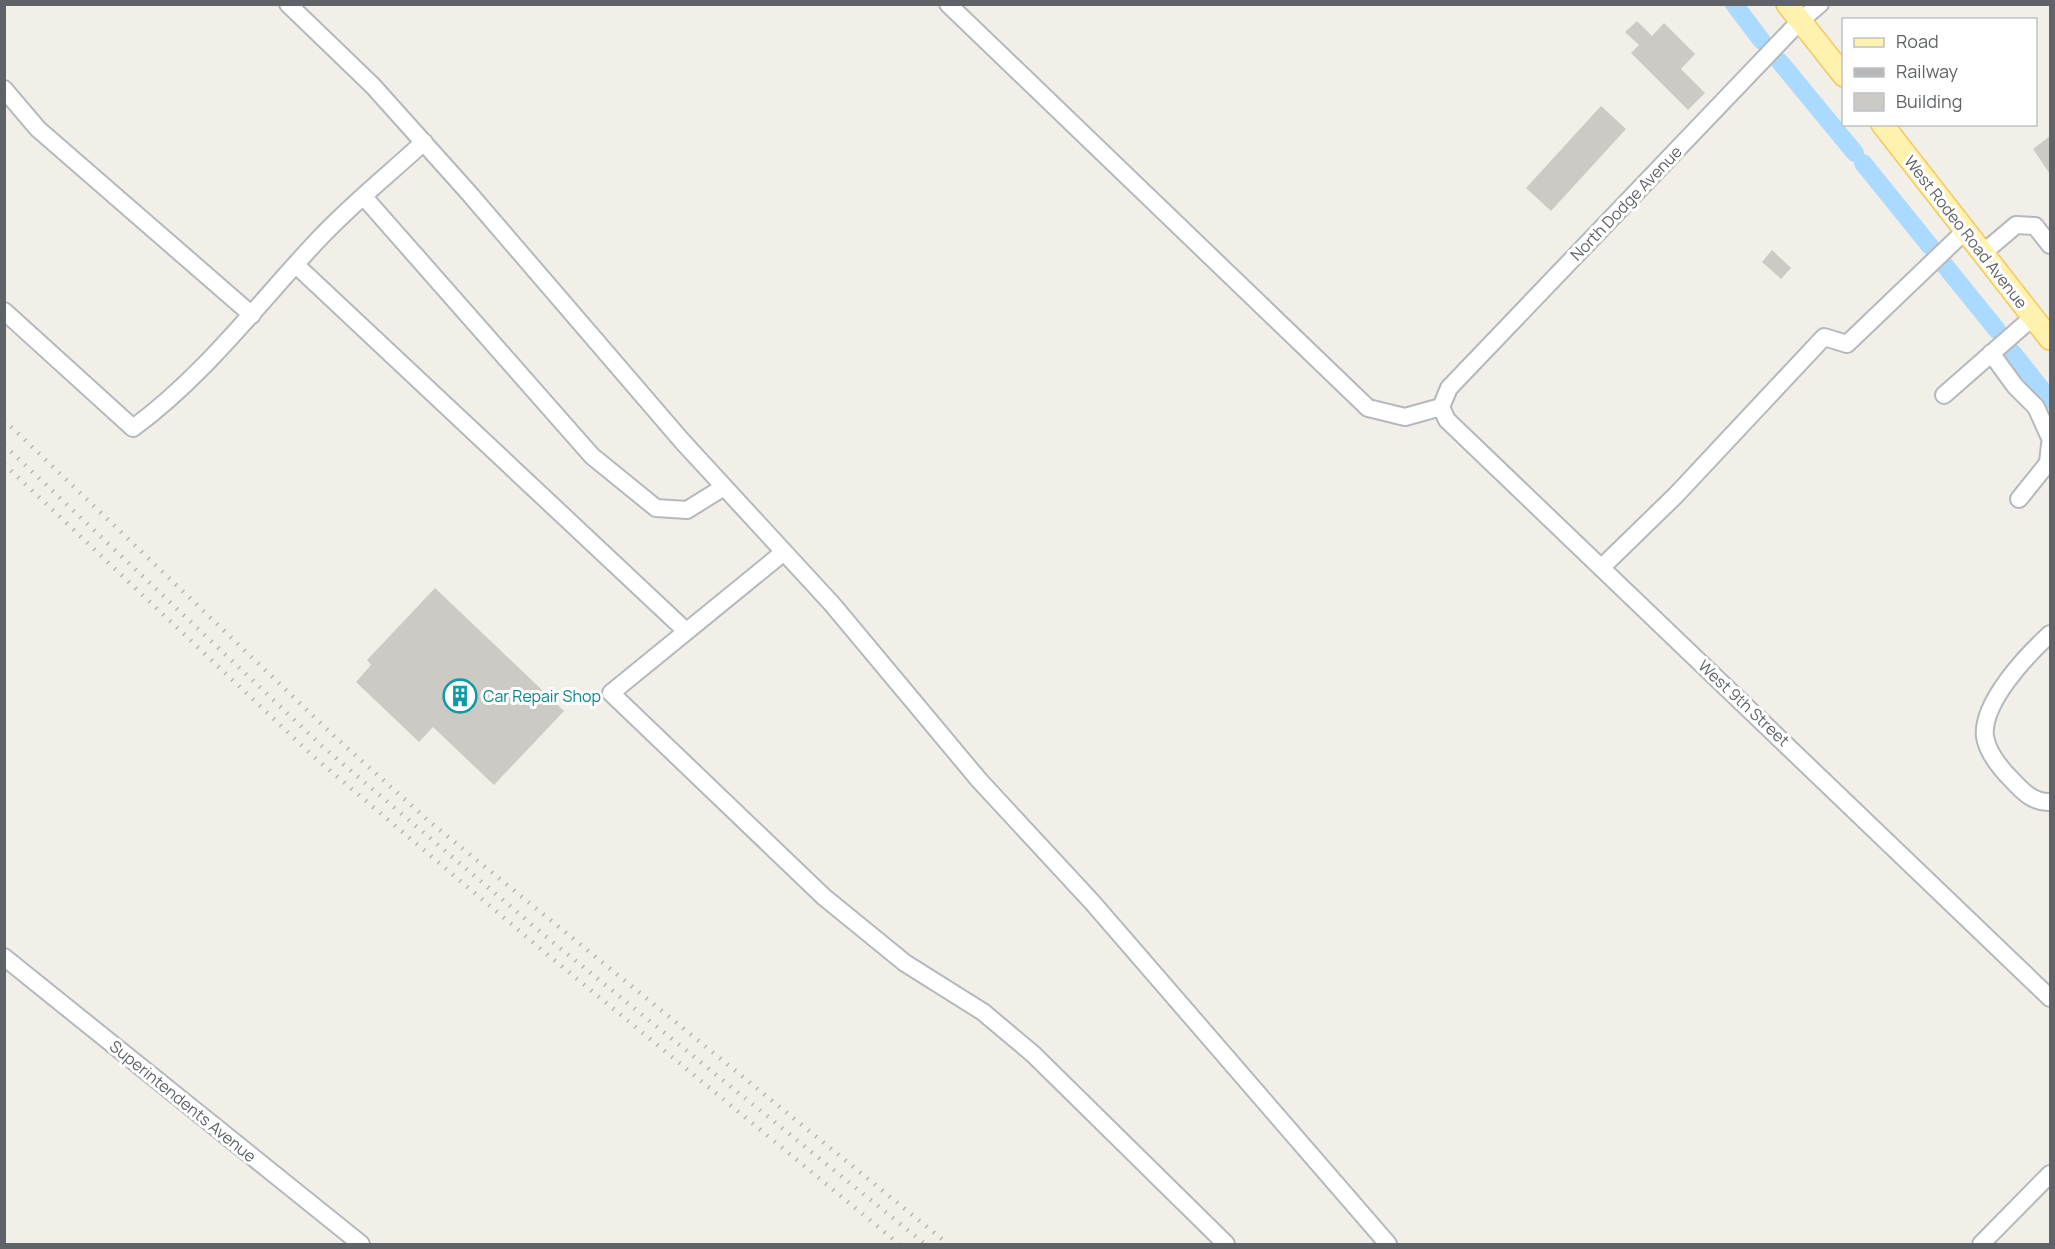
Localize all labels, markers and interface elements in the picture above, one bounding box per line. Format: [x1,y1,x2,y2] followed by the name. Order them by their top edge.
[1842,18,2037,126] legend
[1896,29,1939,53] text: Road
[1896,59,1958,83] text: Railway
[1896,89,1962,113] text: Building
[1565,141,1687,265] street label: North Dodge Avenue
[1899,151,2033,313] street label: West Rodeo Road Avenue
[1694,655,1794,751] street label: West 9th Street
[442,678,478,714] building icon: Car Repair Shop
[483,685,601,707] place label: Car Repair Shop
[105,1035,261,1167] street label: Superintendents Avenue

